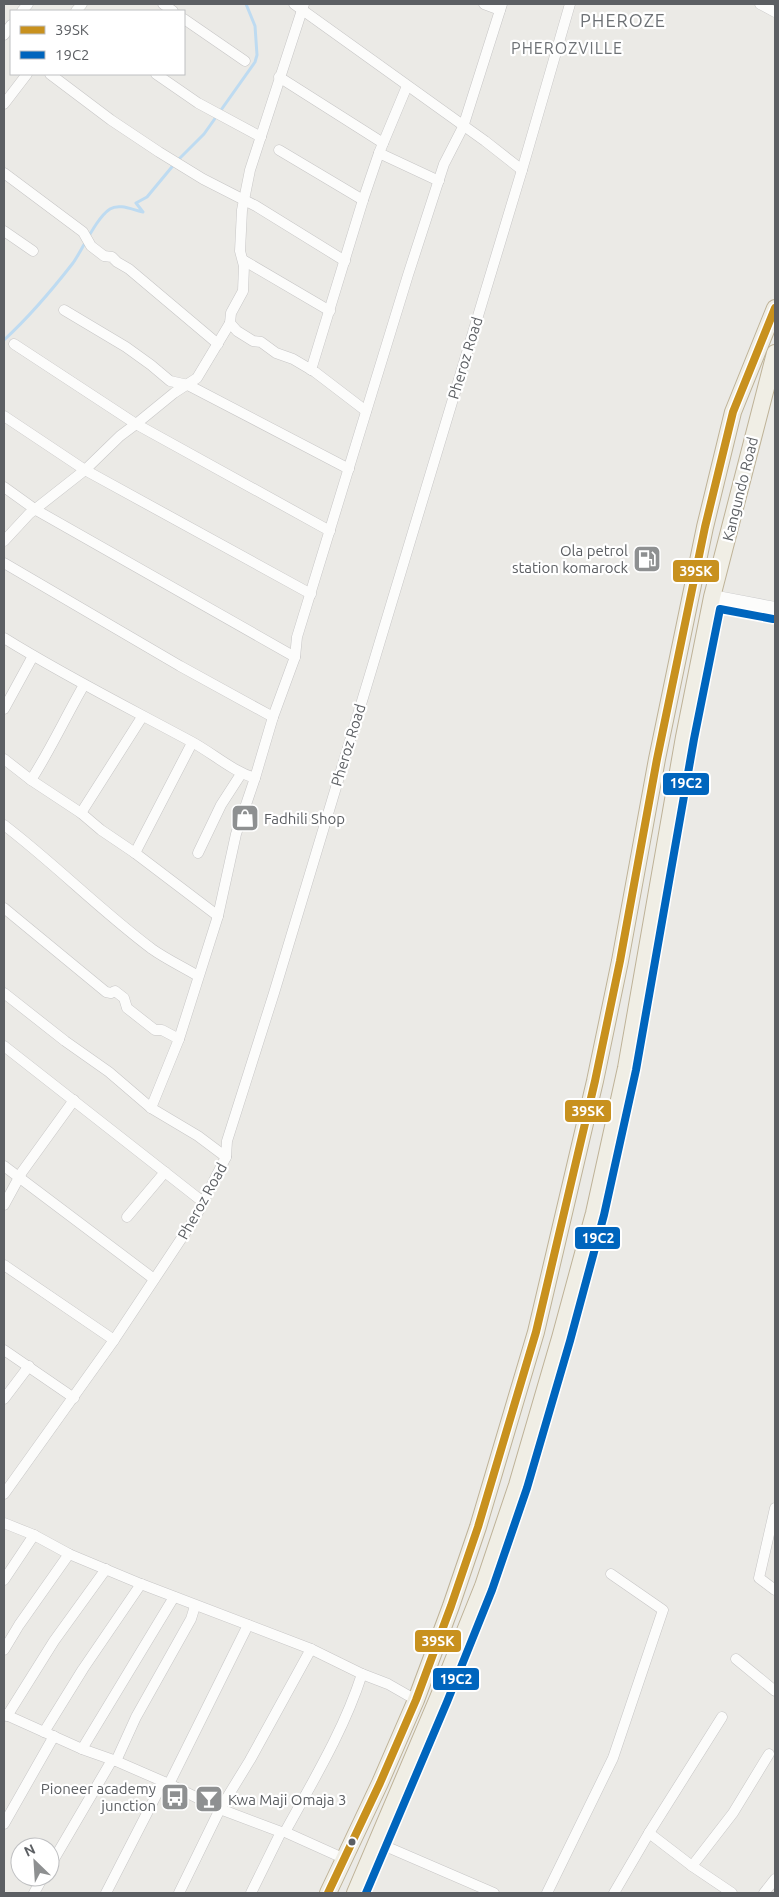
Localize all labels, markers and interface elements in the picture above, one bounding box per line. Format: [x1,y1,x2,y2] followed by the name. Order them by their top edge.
[10,10,185,75] legend
[580,10,666,30] district label: PHEROZE
[55,21,89,38] text: 39SK
[511,39,623,57] district label: PHEROZVILLE
[55,46,90,63] text: 19C2
[444,315,486,401] street label: Pheroz Road
[719,435,761,543] street label: Kangundo Road
[512,542,628,576] place label: Ola petrol station komarock
[632,544,662,574] fuel station icon: Ola petrol station komarock
[672,559,720,583] line badge: 39SK
[679,563,713,579] text: 39SK
[327,702,369,788] street label: Pheroz Road
[662,772,710,796] line badge: 19C2
[670,775,702,791] text: 19C2
[230,803,260,833] shop icon: Fadhili Shop
[264,810,345,827] place label: Fadhili Shop
[564,1099,612,1123] line badge: 39SK
[571,1103,605,1119] text: 39SK
[174,1160,230,1242] street label: Pheroz Road
[574,1226,621,1250] line badge: 19C2
[582,1230,614,1246] text: 19C2
[414,1629,462,1653] line badge: 39SK
[421,1633,455,1649] text: 39SK
[432,1667,480,1691] line badge: 19C2
[440,1671,472,1687] text: 19C2
[41,1780,156,1814] place label: Pioneer academy junction
[160,1782,190,1812] bus stop icon: Pioneer academy junction
[194,1784,224,1814] bar icon: Kwa Maji Omaja 3
[228,1791,346,1808] place label: Kwa Maji Omaja 3
[10,1837,60,1887] north arrow
[347,1837,357,1847] unlabelled marker
[21,1841,38,1860] text: N

